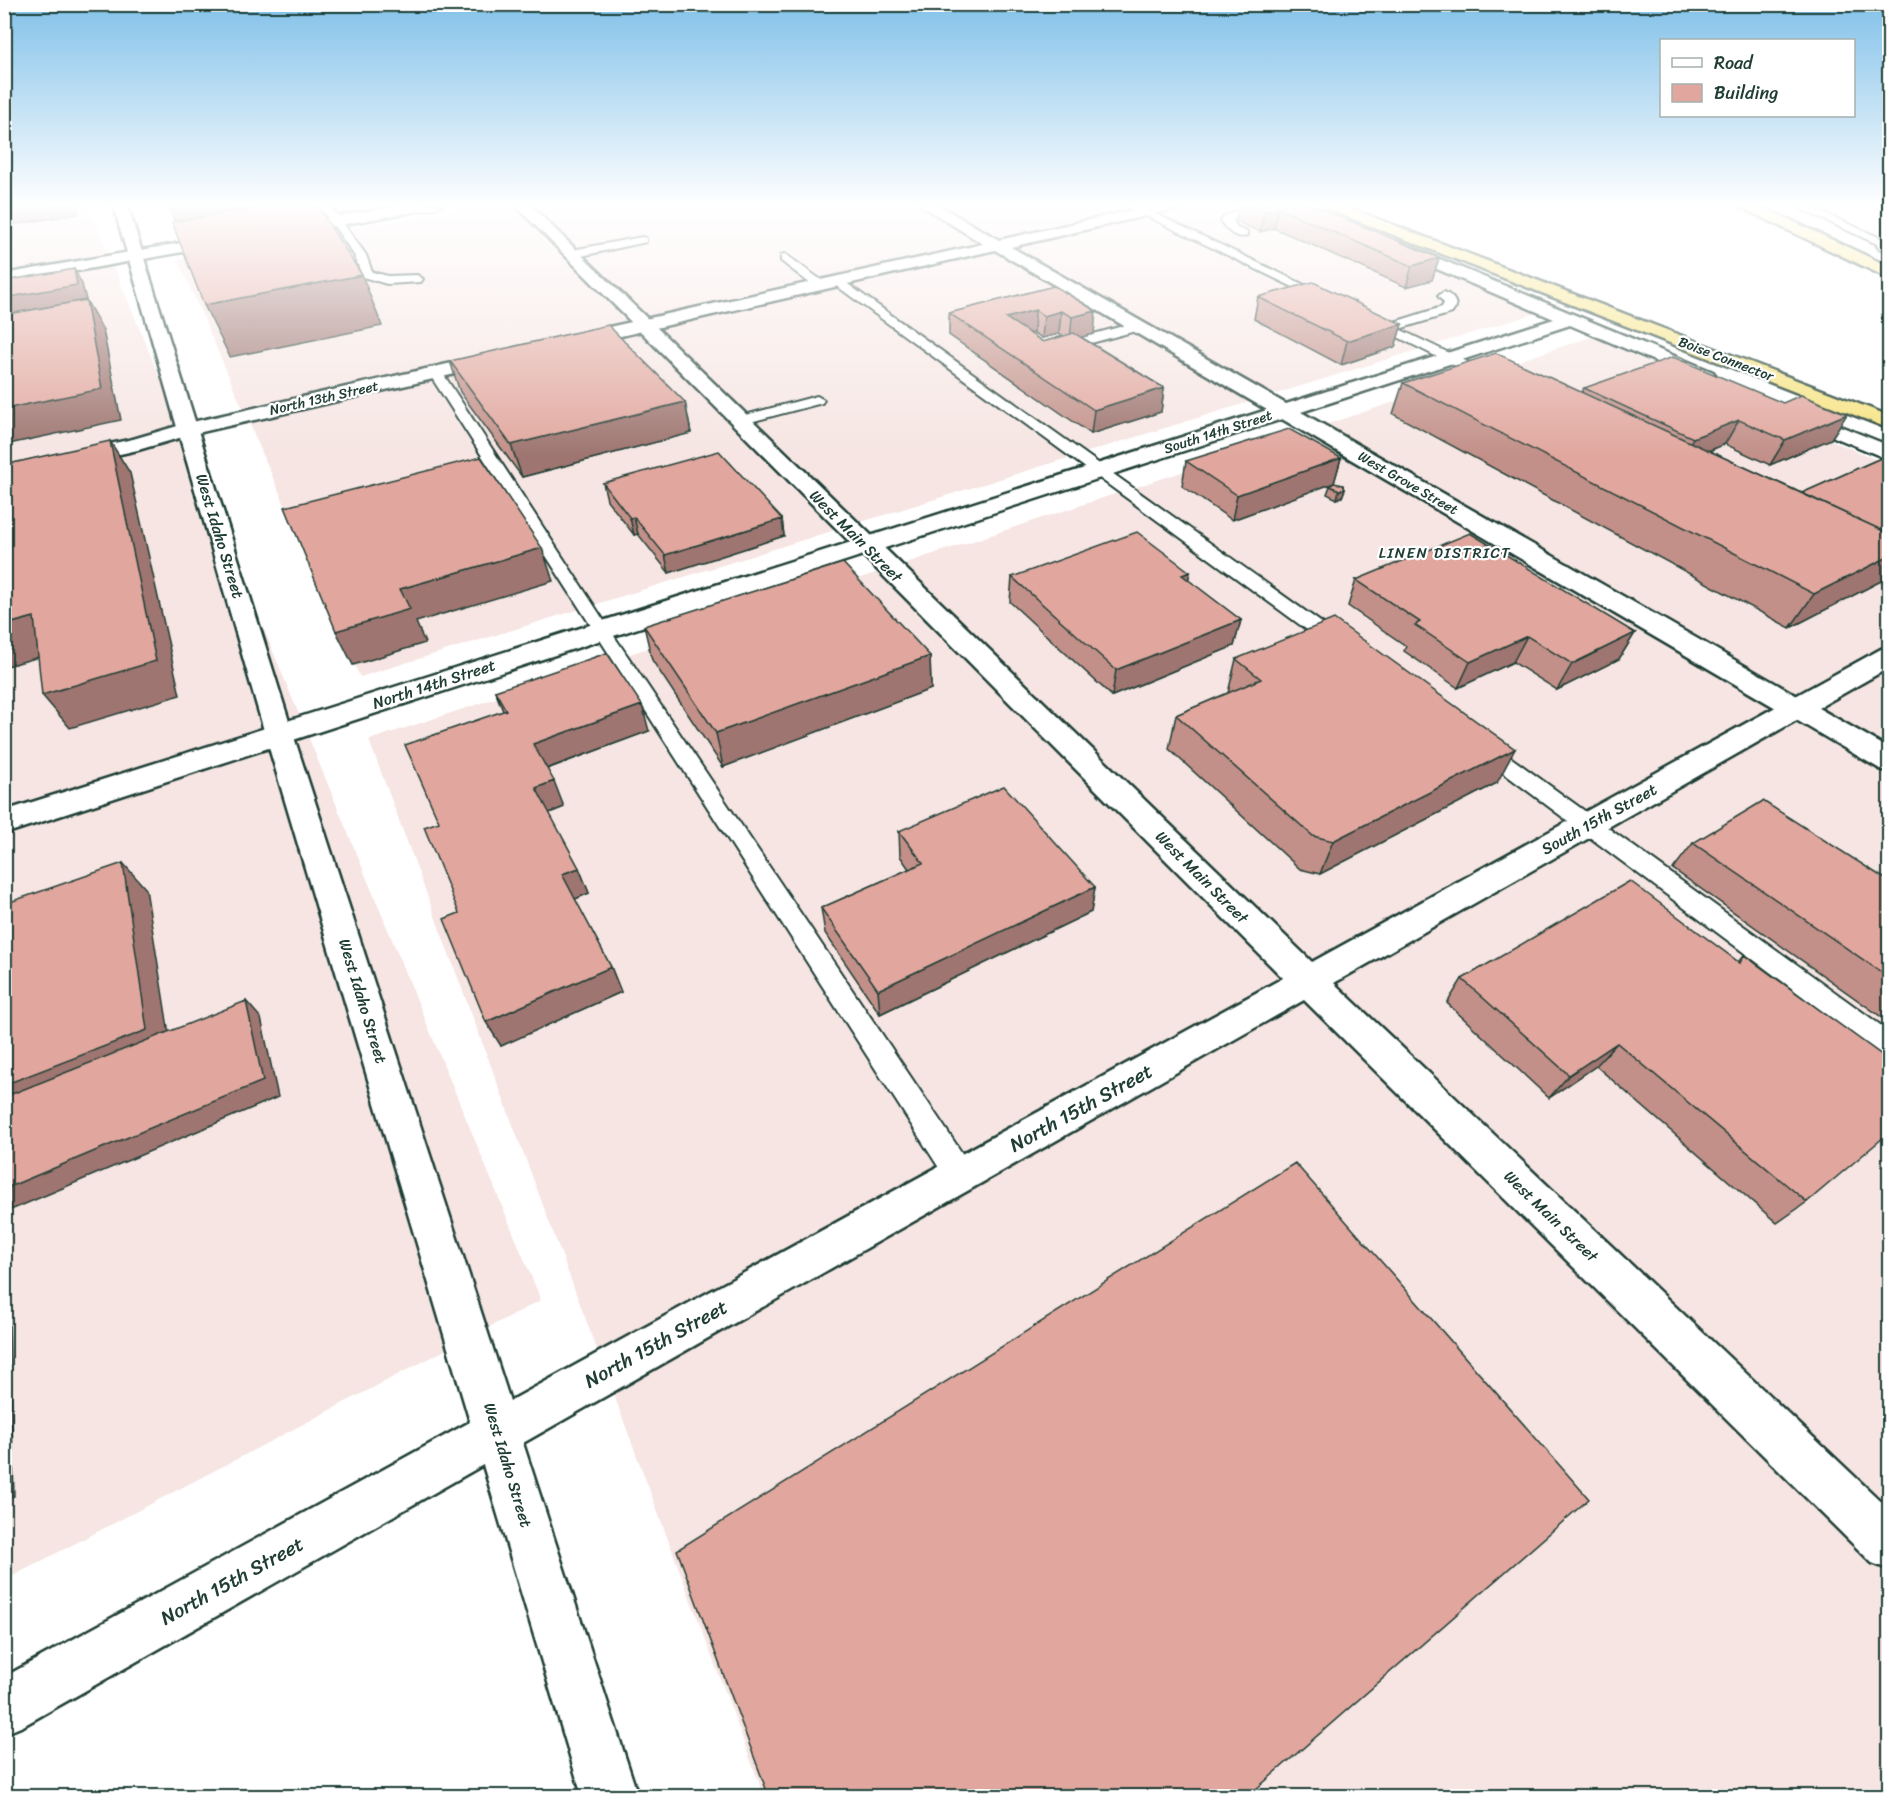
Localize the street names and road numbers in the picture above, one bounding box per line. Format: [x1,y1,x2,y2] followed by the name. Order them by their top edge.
[1675,329,1779,389] street label: Boise Connector
[267,373,381,423] street label: North 13th Street
[1160,403,1276,461] street label: South 14th Street
[1353,444,1463,522] street label: West Grove Street
[187,470,253,602] street label: West Idaho Street
[802,482,910,590] street label: West Main Street
[369,650,499,718] street label: North 14th Street
[1536,775,1662,863] street label: South 15th Street
[1148,823,1256,931] street label: West Main Street
[330,935,396,1067] street label: West Idaho Street
[1003,1054,1160,1162] street label: North 15th Street
[1497,1163,1606,1270] street label: West Main Street
[578,1290,735,1398] street label: North 15th Street
[475,1399,541,1531] street label: West Idaho Street
[154,1527,311,1635] street label: North 15th Street

